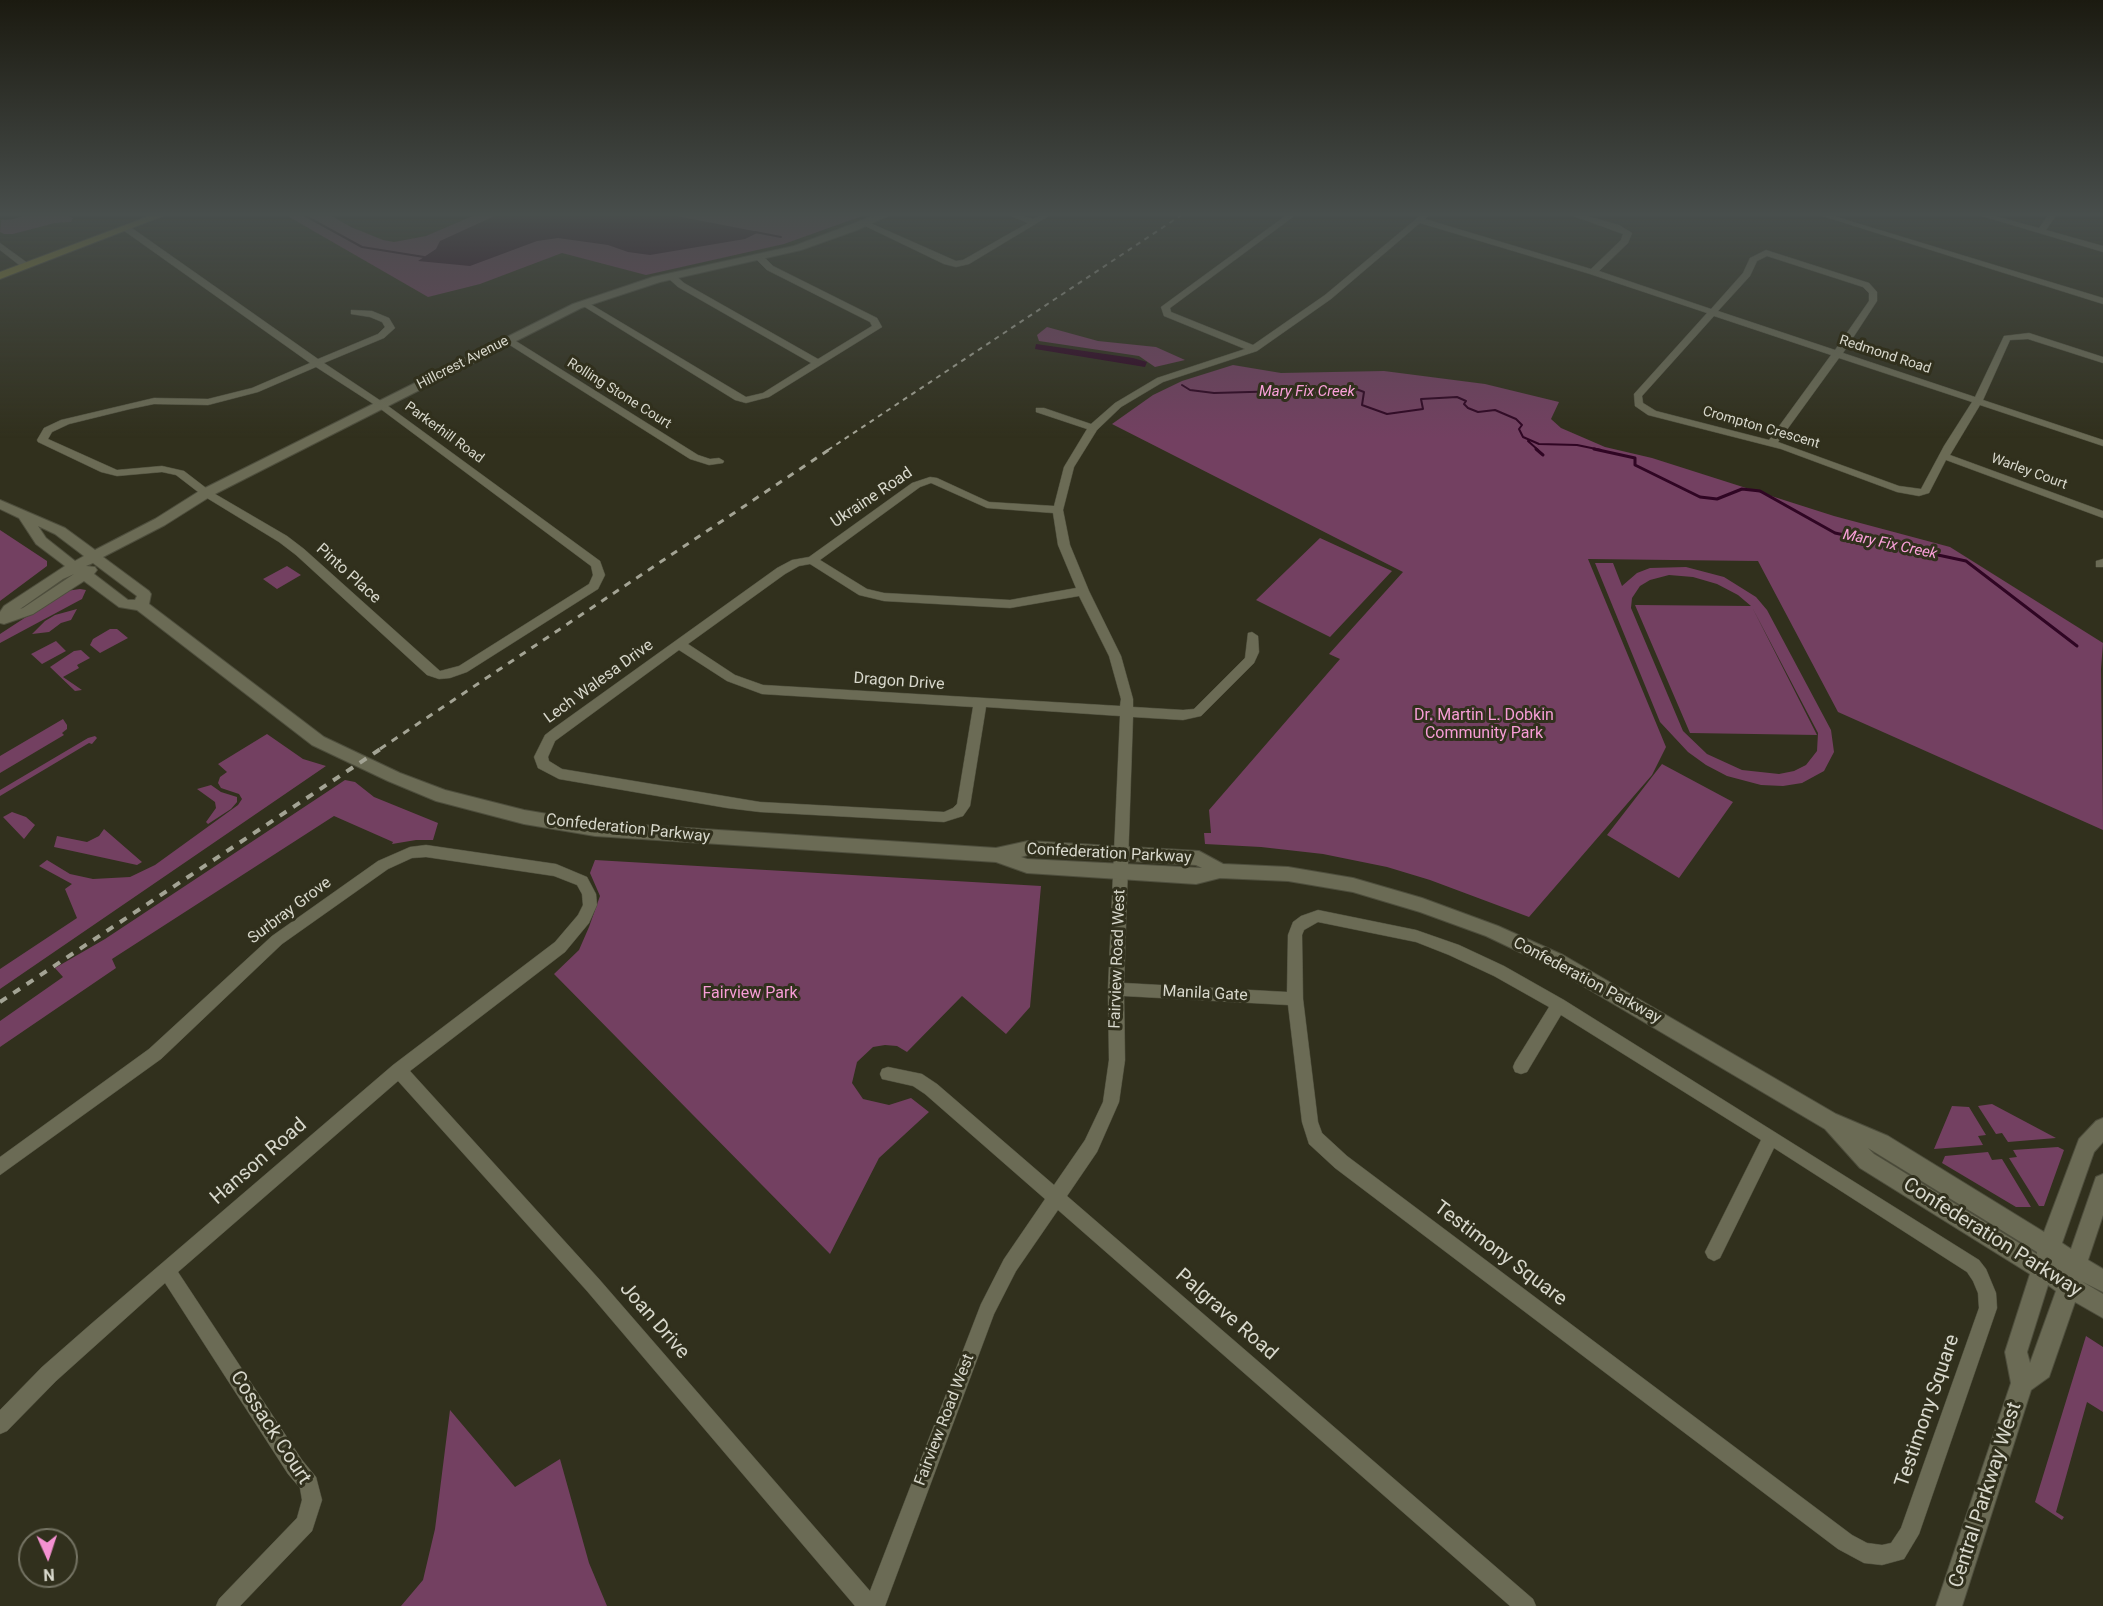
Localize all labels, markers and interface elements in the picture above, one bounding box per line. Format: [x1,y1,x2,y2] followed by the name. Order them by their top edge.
[1837,332,1933,378] street label: Redmond Road
[414,333,512,393] street label: Hillcrest Avenue
[564,355,674,433] street label: Rolling Stone Court
[1259,383,1355,401] water label: Mary Fix Creek
[401,399,487,467] street label: Parkerhill Road
[1701,403,1821,453] street label: Crompton Crescent
[1989,450,2069,494] street label: Warley Court
[828,464,916,532] street label: Ukraine Road
[1841,526,1939,564] water label: Mary Fix Creek
[312,540,384,608] street label: Pinto Place
[541,636,657,728] street label: Lech Walesa Drive
[853,669,945,695] street label: Dragon Drive
[1414,706,1554,744] park label: Dr. Martin L. Dobkin Community Park
[545,811,711,847] street label: Confederation Parkway
[1026,840,1192,868] street label: Confederation Parkway
[245,873,335,949] street label: Surbray Grove
[1106,889,1130,1029] street label: Fairview Road West
[1510,934,1664,1028] street label: Confederation Parkway
[1162,982,1248,1006] street label: Manila Gate
[702,984,798,1004] park label: Fairview Park
[206,1114,312,1210] street label: Hanson Road
[1898,1173,2086,1303] street label: Confederation Parkway
[1429,1196,1571,1312] street label: Testimony Square
[1170,1264,1282,1366] street label: Palgrave Road
[614,1278,694,1364] street label: Joan Drive
[1891,1331,1965,1491] street label: Testimony Square
[911,1351,979,1489] street label: Fairview Road West
[224,1367,316,1489] street label: Cossack Court
[1945,1399,2027,1591] street label: Central Parkway West
[18,1528,78,1588] north arrow
[43,1565,55,1584] text: N

